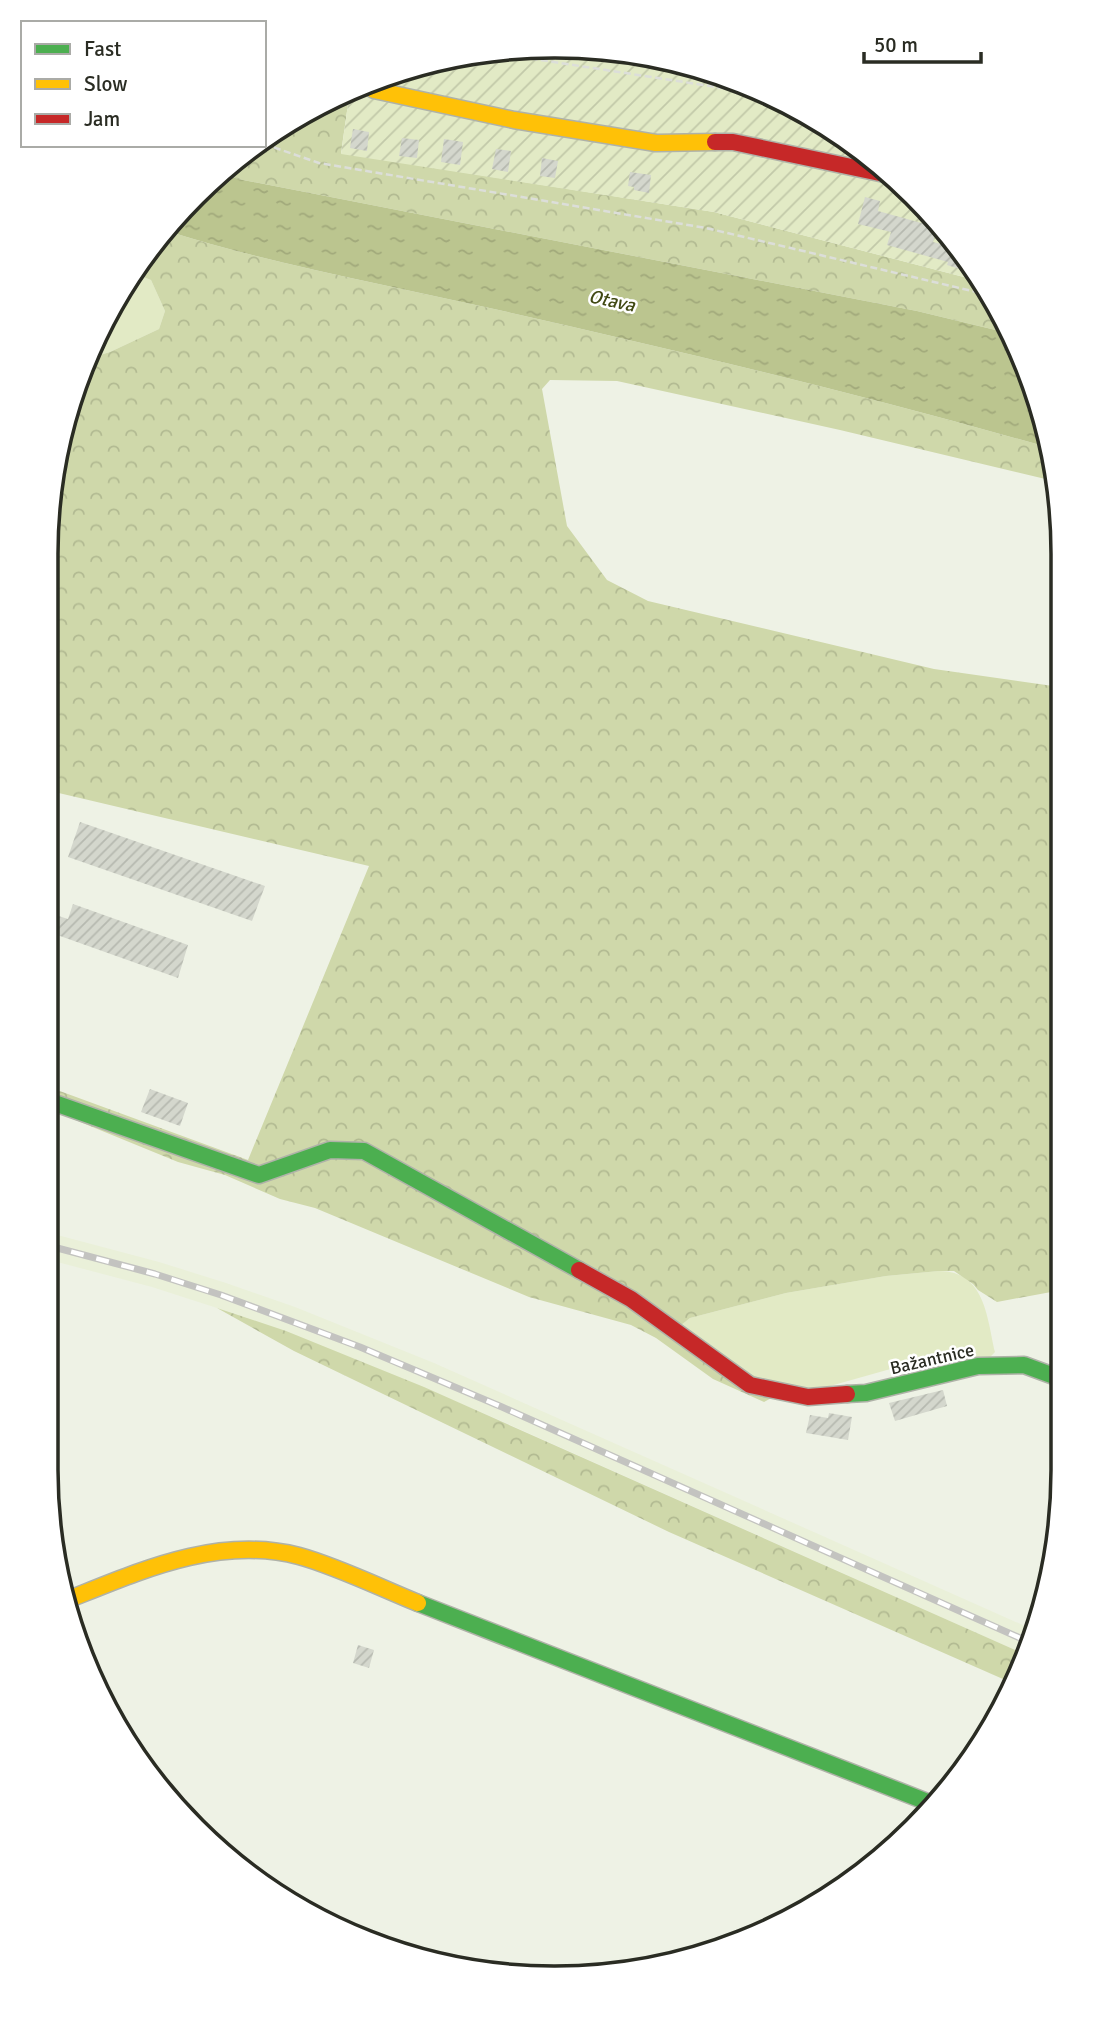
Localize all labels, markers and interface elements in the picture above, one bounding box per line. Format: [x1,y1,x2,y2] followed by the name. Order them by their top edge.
[21,21,266,147] legend
[864,21,981,65] scale bar
[874,32,918,58] text: 50 m
[84,36,121,62] text: Fast
[84,71,128,97] text: Slow
[84,106,120,132] text: Jam
[586,284,638,318] water label: Otava
[888,1339,976,1379] street label: Bažantnice

